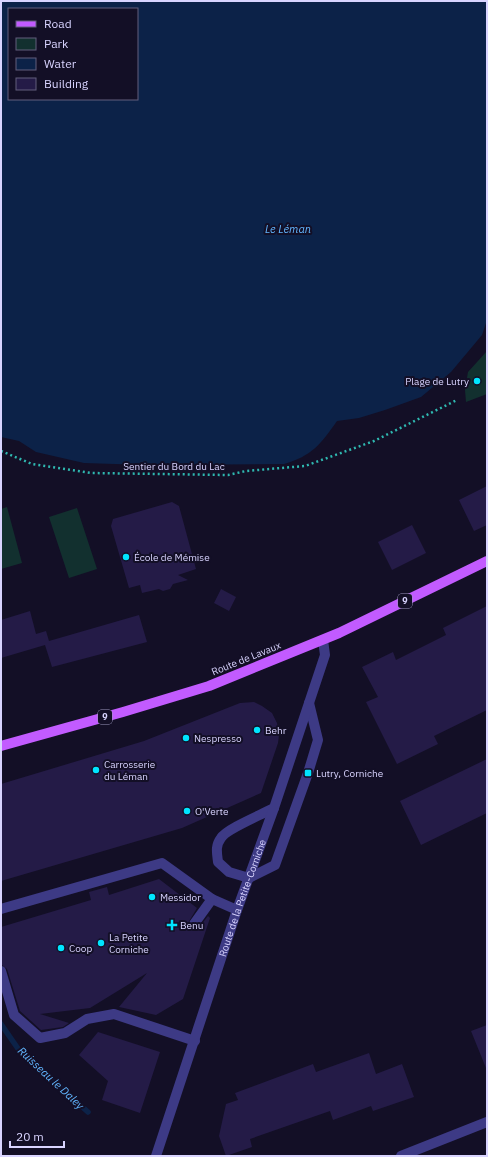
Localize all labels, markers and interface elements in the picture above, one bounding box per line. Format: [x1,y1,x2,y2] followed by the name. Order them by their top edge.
[8,8,138,100] legend
[44,16,72,31] text: Road
[44,36,69,51] text: Park
[44,56,77,71] text: Water
[44,76,89,91] text: Building
[265,222,311,236] water label: Le Léman
[405,375,469,388] place label: Plage de Lutry
[472,376,482,386] marker: Plage de Lutry
[123,460,225,473] street label: Sentier du Bord du Lac
[134,551,210,564] place label: École de Mémise
[121,552,131,562] marker: École de Mémise
[398,594,412,608] road number: 9
[210,639,283,678] street label: Route de Lavaux
[98,710,112,724] road number: 9
[265,724,287,737] place label: Behr
[252,725,262,735] marker: Behr
[194,732,242,745] place label: Nespresso
[181,733,191,743] marker: Nespresso
[104,758,156,783] place label: Carrosserie du Léman
[91,765,101,775] marker: Carrosserie du Léman
[316,767,384,780] place label: Lutry, Corniche
[303,768,313,778] marker: Lutry, Corniche
[195,805,229,818] place label: O'Verte
[182,806,192,816] marker: O'Verte
[216,837,269,959] street label: Route de la Petite-Corniche
[160,891,201,904] place label: Messidor
[147,892,157,902] marker: Messidor
[180,919,203,932] place label: Benu
[167,920,177,930] marker: Benu
[109,931,149,956] place label: La Petite Corniche
[96,938,106,948] marker: La Petite Corniche
[69,942,92,955] place label: Coop
[56,943,66,953] marker: Coop
[15,1044,87,1113] water label: Ruisseau le Daley
[10,1123,64,1149] scale bar
[16,1129,44,1144] text: 20 m

